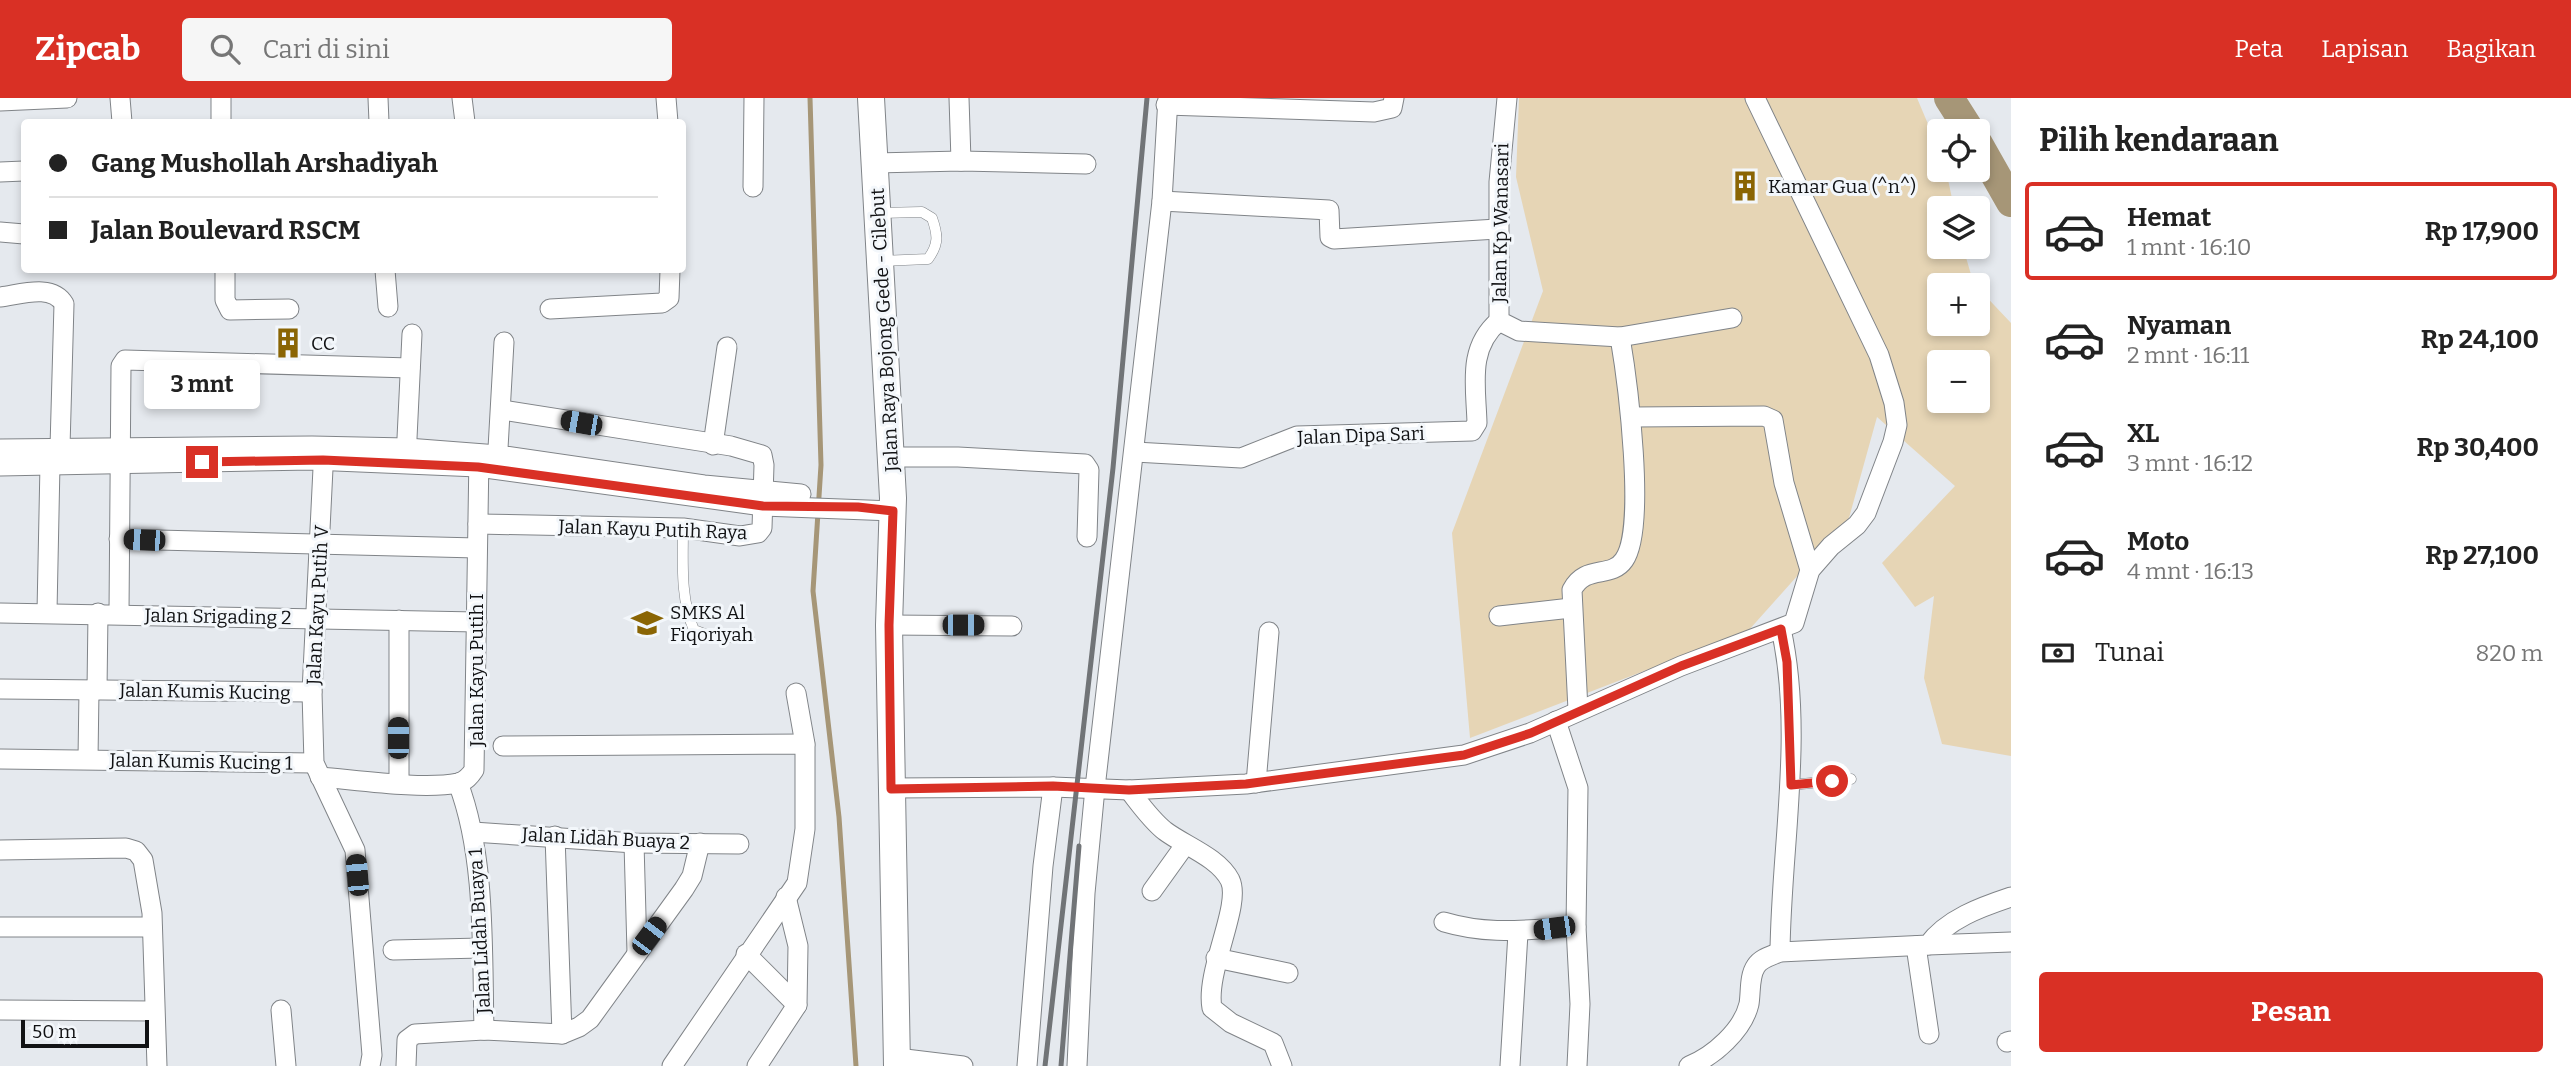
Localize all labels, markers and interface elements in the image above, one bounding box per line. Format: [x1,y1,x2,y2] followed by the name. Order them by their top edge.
[182,18,672,81] search box
[35,29,140,69] text: Zipcab
[206,30,244,68] icon: search
[262,34,390,65] text: Cari di sini
[2235,35,2283,63] text: Peta
[2321,35,2408,63] text: Lapisan
[2446,35,2536,63] text: Bagikan
[1927,119,1990,413] map controls
[1927,119,1990,182] button: locate
[2039,121,2279,159] text: Pilih kendaraan
[1488,143,1513,304] street label: Jalan Kp Wanasari
[91,148,438,179] text: Gang Mushollah Arshadiyah
[1728,169,1762,203] building icon: Kamar Gua (^n^)
[1768,175,1916,198] place label: Kamar Gua (^n^)
[866,187,903,473] street label: Jalan Raya Bojong Gede - Cilebut
[1927,196,1990,259] button: layers
[2043,200,2106,263] icon: car
[2127,202,2211,233] text: Hemat
[91,215,360,246] text: Jalan Boulevard RSCM
[2425,216,2539,247] text: Rp 17,900
[2127,233,2252,261] text: 1 mnt · 16:10
[1927,273,1990,336] button: +
[2043,308,2106,371] icon: car
[2127,310,2231,341] text: Nyaman
[2421,324,2539,355] text: Rp 24,100
[271,326,305,360] building icon: CC
[311,332,335,355] place label: CC
[2127,341,2249,369] text: 2 mnt · 16:11
[1927,350,1990,413] button: −
[144,360,260,410] callout: 3 mnt
[170,370,234,398] text: 3 mnt
[559,409,604,437] car
[2043,416,2106,479] icon: car
[2127,418,2159,449] text: XL
[1296,422,1425,449] street label: Jalan Dipa Sari
[2416,432,2539,463] text: Rp 30,400
[186,446,218,478] route end
[2127,449,2253,477] text: 3 mnt · 16:12
[557,515,748,544] street label: Jalan Kayu Putih Raya
[302,524,333,687] street label: Jalan Kayu Putih V
[2043,524,2106,587] icon: car
[2127,526,2189,557] text: Moto
[123,529,166,551] car
[2425,540,2539,571] text: Rp 27,100
[2127,557,2254,585] text: 4 mnt · 16:13
[465,593,488,748] street label: Jalan Kayu Putih I
[670,601,754,646] place label: SMKS Al Fiqoriyah
[143,604,292,629] street label: Jalan Srigading 2
[630,606,664,640] school or university icon: SMKS Al Fiqoriyah
[943,615,985,636] car
[2039,634,2077,672] icon: cash
[2095,637,2164,668] text: Tunai
[2475,639,2543,667] text: 820 m
[118,678,291,705] street label: Jalan Kumis Kucing
[388,717,409,759] car
[108,748,293,775] street label: Jalan Kumis Kucing 1
[1816,765,1848,797] route start
[520,823,691,854] street label: Jalan Lidah Buaya 2
[464,847,495,1015] street label: Jalan Lidah Buaya 1
[345,853,370,897] car
[628,913,671,959] car
[1532,915,1577,941] car
[2039,972,2543,1052] button: Pesan
[21,1017,149,1049] scale bar
[32,1020,76,1043] text: 50 m

